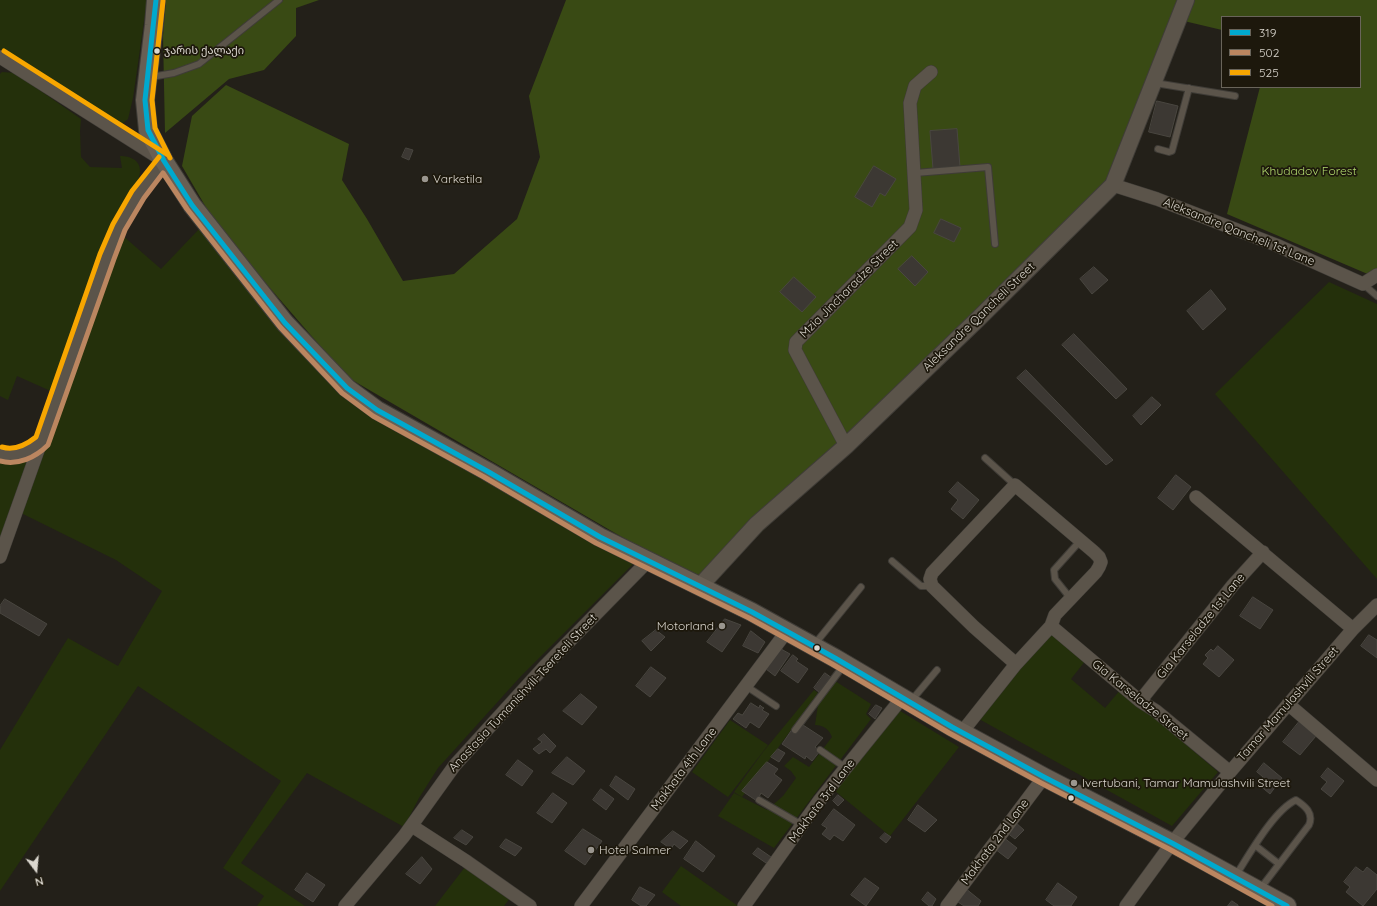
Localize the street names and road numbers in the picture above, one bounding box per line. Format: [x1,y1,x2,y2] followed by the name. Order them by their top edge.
[1161,195,1317,269] street label: Aleksandre Qancheli 1st Lane
[797,237,901,341] street label: Mzia Jincharadze Street
[920,260,1038,374] street label: Aleksandre Qancheli Street
[1154,570,1248,682] street label: Gia Karseladze 1st Lane
[446,611,600,775] street label: Anastasia Tumanishvili-Tsereteli Street
[1234,644,1342,764] street label: Tamar Mamulashvili Street
[1089,657,1191,743] street label: Gia Karseladze Street
[648,725,720,813] street label: Makhata 4th Lane
[786,756,858,846] street label: Makhata 3rd Lane
[958,796,1032,888] street label: Makhata 2nd Lane

